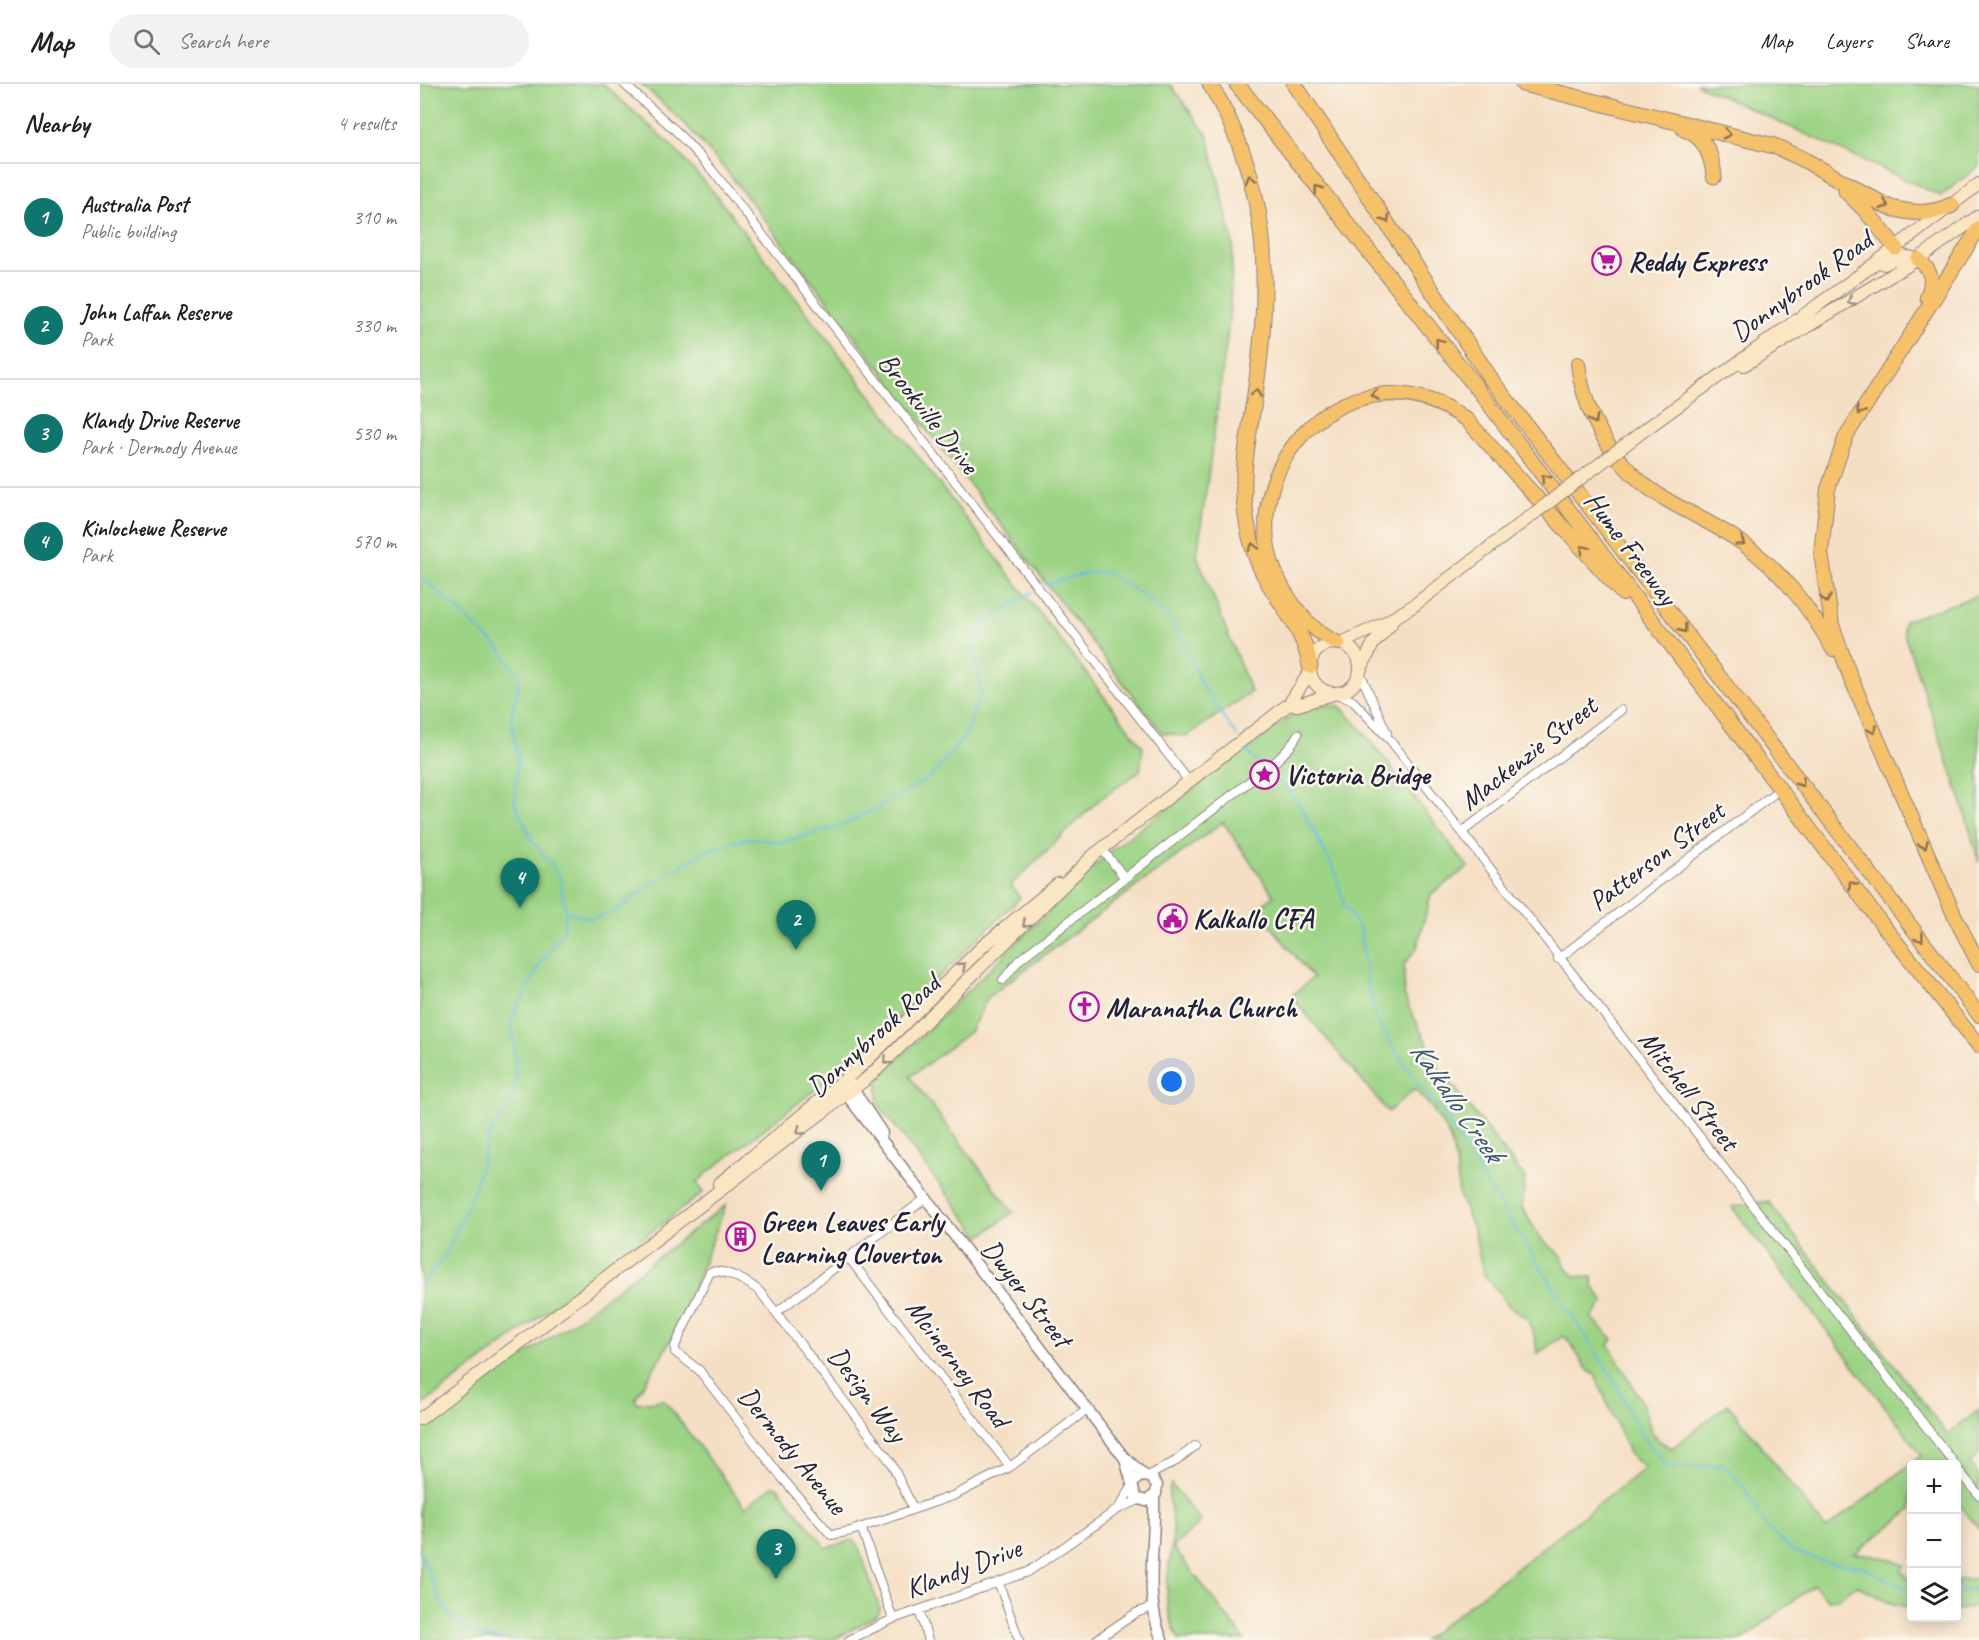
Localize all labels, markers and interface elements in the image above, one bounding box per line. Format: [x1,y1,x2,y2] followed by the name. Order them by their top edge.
[109,14,529,68] search box
[30,24,73,59] text: Map
[130,25,163,58] icon: search
[178,27,268,55] text: Search here
[1760,28,1793,54] text: Map
[1826,28,1872,54] text: Layers
[1905,28,1949,54] text: Share
[24,107,89,140] text: Nearby
[337,111,396,136] text: 4 results
[1722,126,1732,139] one-way arrow
[1245,174,1258,184] one-way arrow
[1314,185,1325,196] one-way arrow
[81,191,188,219] text: Australia Post
[1878,198,1889,210] one-way arrow
[39,205,48,230] text: 1
[353,205,396,230] text: 310 m
[1379,213,1391,223] one-way arrow
[81,219,176,244] text: Public building
[1723,220,1882,349] street label: Donnybrook Road
[1628,244,1769,279] place label: Reddy Express
[1591,245,1623,277] supermarket icon: Reddy Express
[1847,293,1857,305] one-way arrow
[81,299,231,327] text: John Laffan Reserve
[39,313,48,338] text: 2
[353,313,396,338] text: 330 m
[81,327,113,352] text: Park
[1436,337,1447,348] one-way arrow
[871,345,988,482] street label: Brookville Drive
[1249,388,1261,397] one-way arrow
[1371,388,1380,400] one-way arrow
[1856,405,1868,415] one-way arrow
[81,407,239,435] text: Klandy Drive Reserve
[1586,414,1598,425] one-way arrow
[39,421,48,446] text: 3
[353,421,396,446] text: 530 m
[81,435,236,460] text: Park · Dermody Avenue
[1541,473,1552,484] one-way arrow
[1577,484,1687,614] street label: Hume Freeway
[81,515,226,543] text: Kinlochewe Reserve
[39,529,48,554] text: 4
[353,529,396,554] text: 570 m
[1734,535,1745,546] one-way arrow
[1247,542,1260,552] one-way arrow
[81,543,113,568] text: Park
[1580,545,1591,556] one-way arrow
[1820,594,1832,603] one-way arrow
[1675,622,1686,633] one-way arrow
[1452,687,1606,817] street label: Mackenzie Street
[1866,724,1878,735] one-way arrow
[1285,757,1432,792] place label: Victoria Bridge
[1248,758,1280,790] place icon: Victoria Bridge
[1794,777,1805,788] one-way arrow
[1581,792,1733,918] street label: Patterson Street
[1917,839,1929,850] one-way arrow
[500,858,540,908] pin: 4
[1848,881,1859,892] one-way arrow
[776,900,815,950] pin: 2
[1193,901,1315,936] place label: Kalkallo CFA
[1156,902,1188,934] public building icon: Kalkallo CFA
[1022,917,1033,928] one-way arrow
[1912,931,1923,942] one-way arrow
[799,963,950,1104] street label: Donnybrook Road
[955,963,966,974] one-way arrow
[1106,990,1298,1025] place label: Maranatha Church
[1069,991,1101,1023] church icon: Maranatha Church
[1631,1023,1749,1159] street label: Mitchell Street
[1402,1033,1516,1173] water label: Kalkallo Creek
[883,1054,894,1065] one-way arrow
[1157,1067,1186,1096] your location
[796,1124,807,1135] one-way arrow
[802,1142,840,1191] pin: 1
[761,1204,946,1271] place label: Green Leaves Early Learning Cloverton
[724,1221,756,1253] building icon: Green Leaves Early Learning Cloverton
[974,1232,1082,1357] street label: Dwyer Street
[898,1292,1020,1437] street label: Mcinerney Road
[821,1339,917,1451] street label: Design Way
[731,1379,856,1523] street label: Dermody Avenue
[1907,1460,1961,1622] map controls
[1907,1460,1961,1514] button: +
[1907,1514,1961,1568] button: −
[900,1529,1028,1606] street label: Klandy Drive
[756,1530,796,1579] pin: 3
[1907,1568,1961,1622] button: layers

